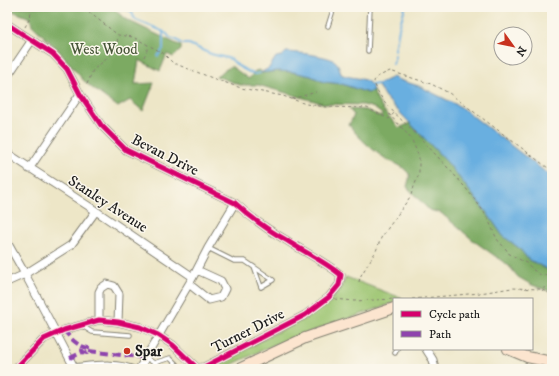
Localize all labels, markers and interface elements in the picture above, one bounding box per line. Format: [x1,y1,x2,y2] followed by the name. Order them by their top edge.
[493,26,533,66] north arrow
[69,40,138,59] park label: West Wood
[512,43,529,59] text: N
[128,130,202,180] street label: Bevan Drive
[65,171,151,237] street label: Stanley Avenue
[393,298,533,350] legend
[208,305,288,357] street label: Turner Drive
[429,307,481,322] text: Cycle path
[429,327,452,342] text: Path
[135,342,163,361] place label: Spar
[122,346,132,356] marker: Spar

